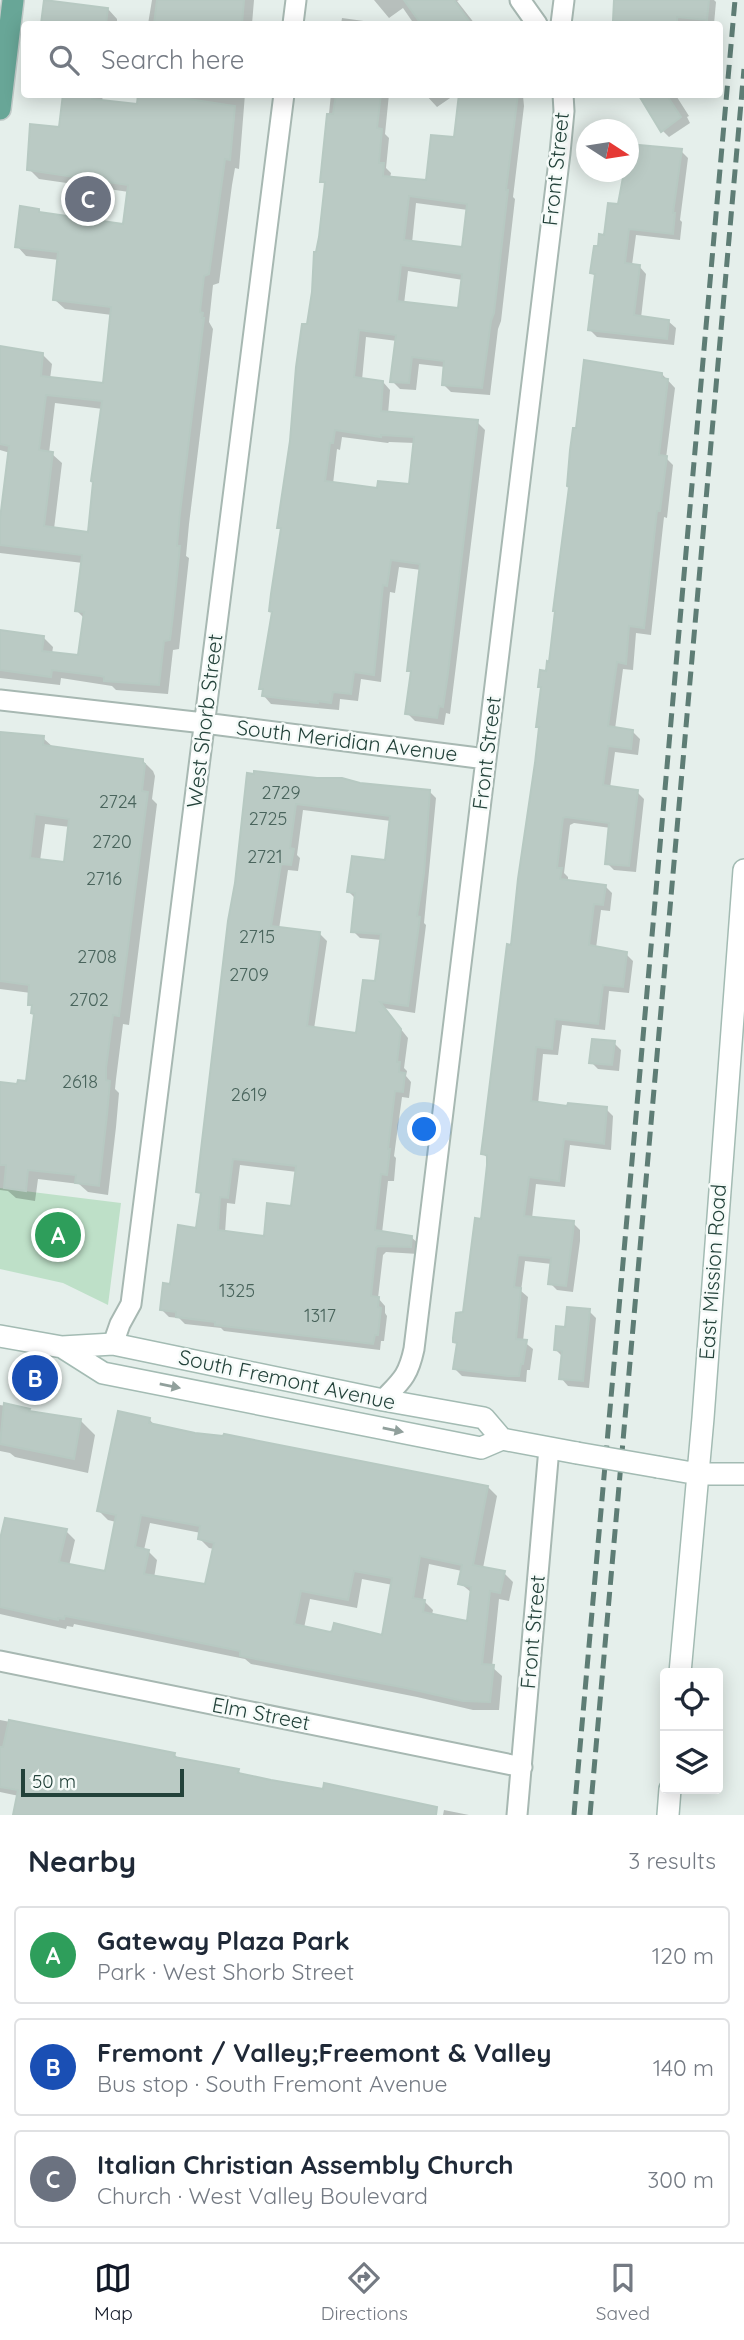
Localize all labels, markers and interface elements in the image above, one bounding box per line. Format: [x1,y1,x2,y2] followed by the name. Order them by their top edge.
[21,21,723,98] search box
[45,41,83,79] icon: search
[101,43,245,76] text: Search here
[536,111,574,227] street label: Front Street
[576,119,639,182] north arrow
[65,173,111,225] pin: C
[180,633,228,809] street label: West Shorb Street
[466,695,506,811] street label: Front Street
[235,714,459,766] street label: South Meridian Avenue
[262,781,300,804] house number: 2729
[99,790,137,813] house number: 2724
[249,807,287,830] house number: 2725
[92,830,132,853] house number: 2720
[247,845,283,868] house number: 2721
[86,867,122,890] house number: 2716
[239,925,275,948] house number: 2715
[77,945,117,968] house number: 2708
[229,963,269,986] house number: 2709
[69,988,109,1011] house number: 2702
[62,1070,98,1093] house number: 2618
[231,1083,267,1106] house number: 2619
[407,1112,441,1146] your location
[693,1183,731,1361] street label: East Mission Road
[35,1209,81,1261] pin: A
[219,1279,255,1302] house number: 1325
[304,1304,336,1327] house number: 1317
[176,1343,398,1415] street label: South Fremont Avenue
[12,1352,58,1404] pin: B
[159,1381,181,1392] one-way arrow
[382,1425,404,1436] one-way arrow
[514,1574,550,1690] street label: Front Street
[660,1668,723,1794] map controls
[660,1668,723,1731] button: locate
[210,1691,312,1735] street label: Elm Street
[660,1731,723,1794] button: layers
[21,1766,184,1798] scale bar
[32,1769,76,1793] text: 50 m
[28,1842,136,1880] text: Nearby
[628,1846,716,1875] text: 3 results
[97,1924,350,1957] text: Gateway Plaza Park
[46,1941,60,1970] text: A
[652,1941,714,1970] text: 120 m
[97,1957,354,1986] text: Park · West Shorb Street
[97,2036,552,2069] text: Fremont / Valley;Freemont & Valley
[45,2053,61,2082] text: B
[653,2053,714,2082] text: 140 m
[97,2069,448,2098] text: Bus stop · South Fremont Avenue
[97,2148,514,2181] text: Italian Christian Assembly Church
[46,2165,60,2194] text: C
[647,2165,714,2194] text: 300 m
[97,2181,428,2210] text: Church · West Valley Boulevard
[94,2259,133,2325] tab: Map
[321,2259,408,2325] tab: Directions
[596,2259,650,2325] tab: Saved

